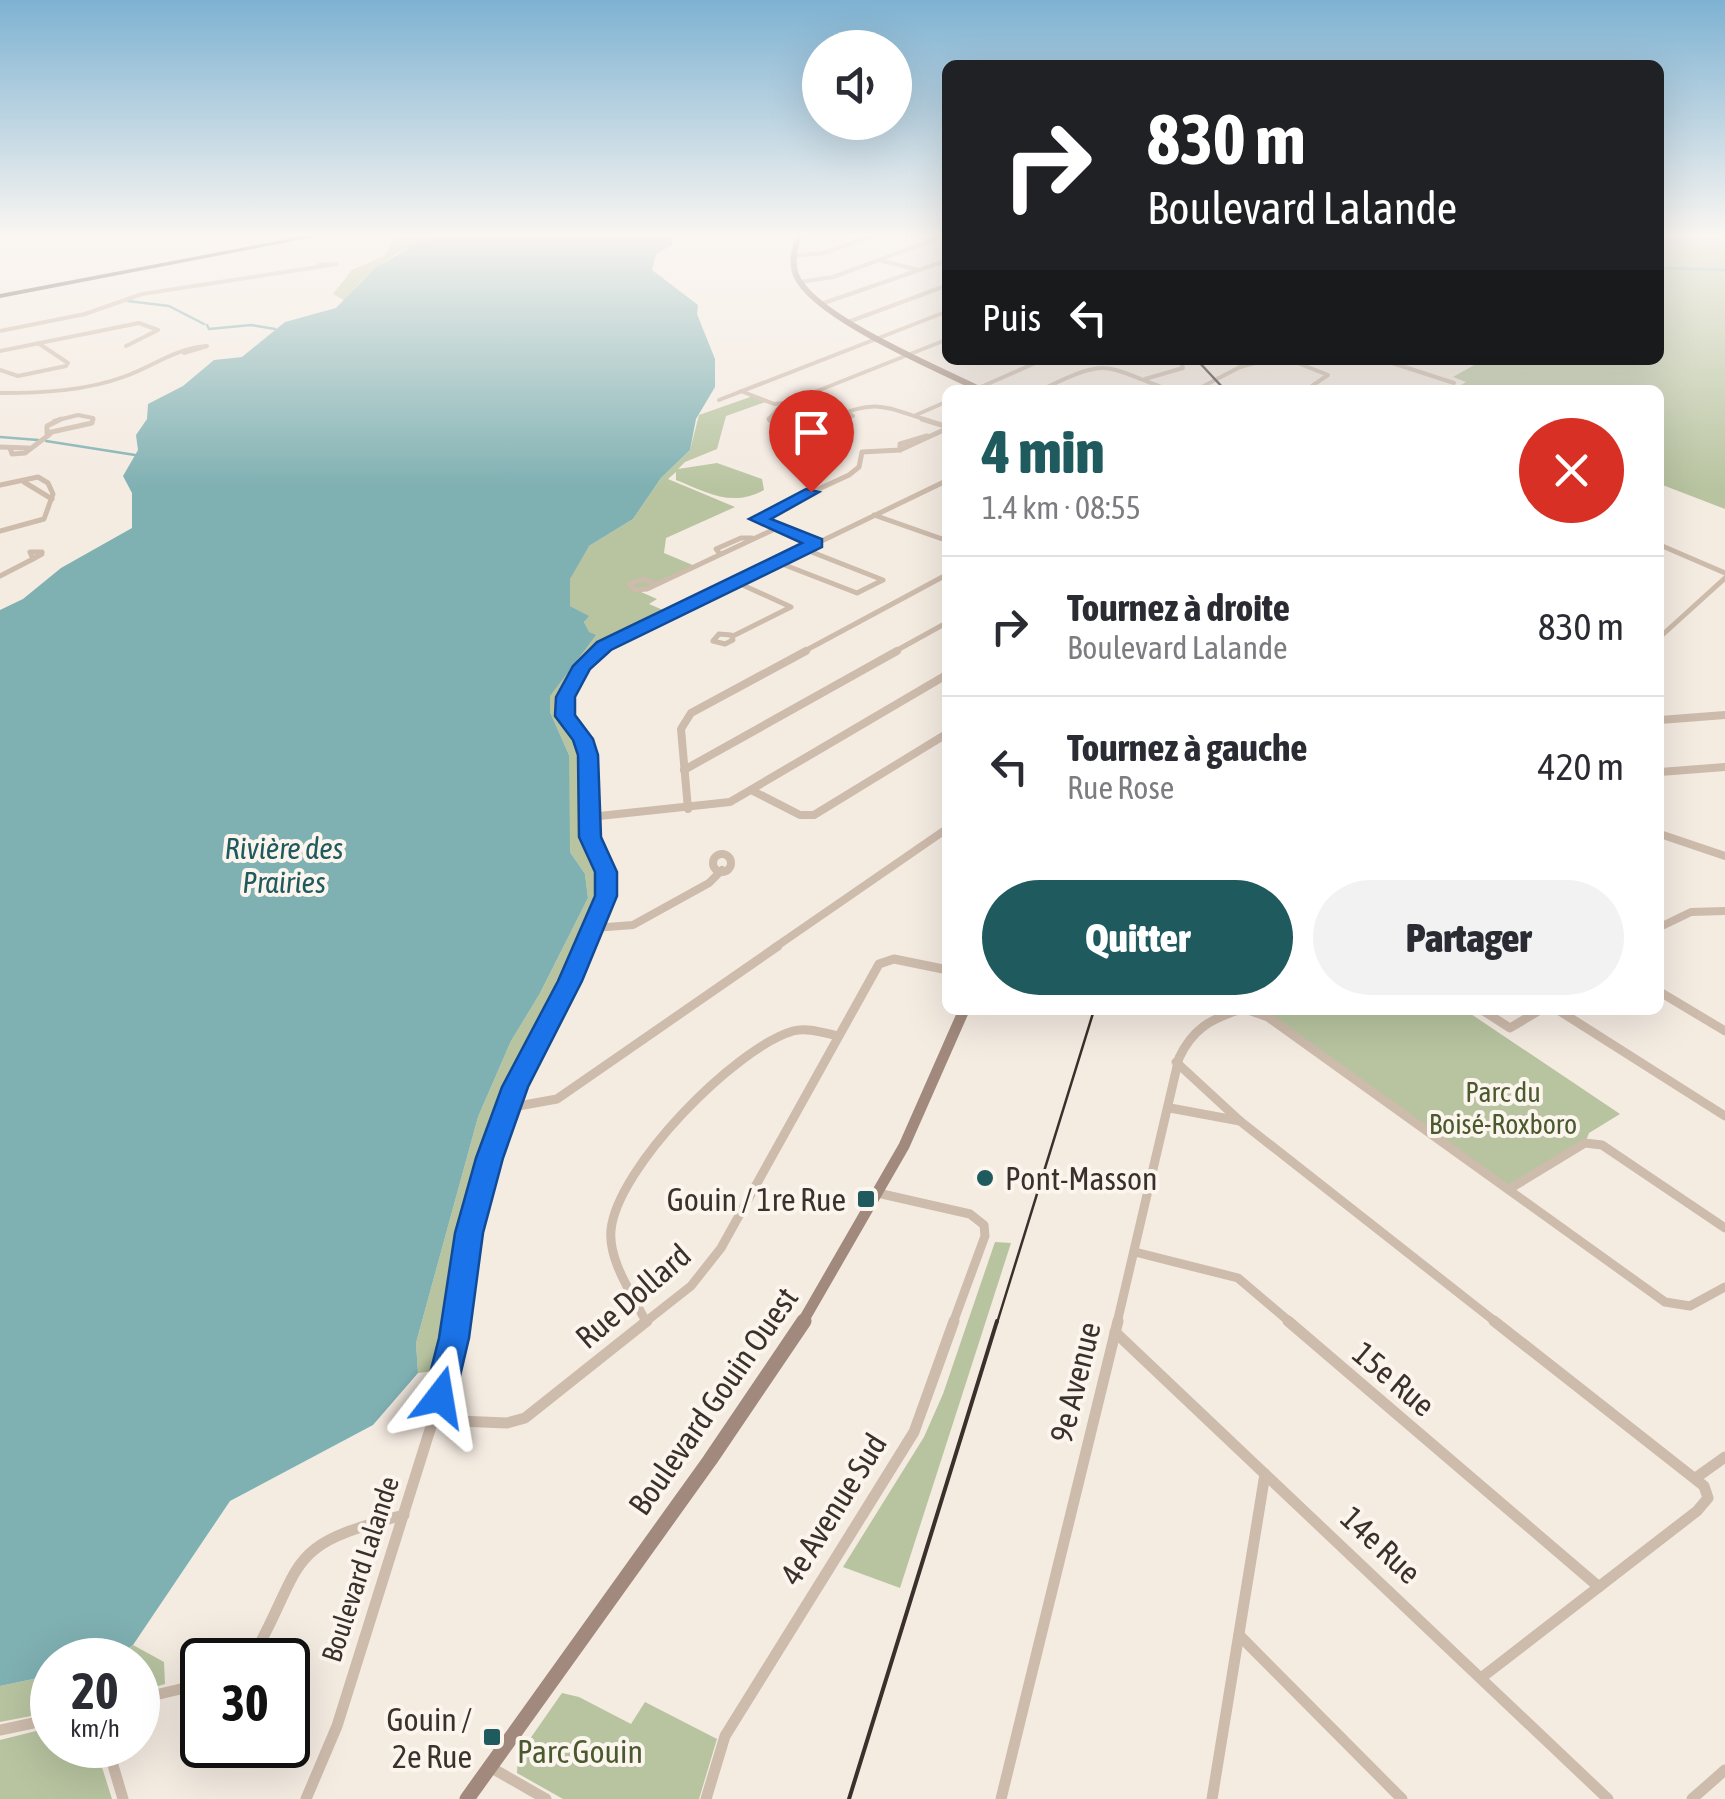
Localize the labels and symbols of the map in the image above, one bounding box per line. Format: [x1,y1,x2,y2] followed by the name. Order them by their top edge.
[769,390,854,493] pin
[225,831,343,899] water label: Rivière des Prairies
[1429,1076,1577,1140] park label: Parc du Boisé-Roxboro
[1005,1160,1158,1197] place label: Pont-Masson
[974,1167,996,1189] marker: Pont-Masson
[667,1181,846,1218] place label: Gouin / 1re Rue
[855,1188,877,1210] marker: Gouin / 1re Rue
[568,1236,698,1356] street label: Rue Dollard
[621,1280,805,1522] street label: Boulevard Gouin Ouest
[1042,1318,1108,1446] street label: 9e Avenue
[1346,1334,1442,1424] street label: 15e Rue
[388,1345,492,1449] position arrow
[772,1427,894,1591] street label: 4e Avenue Sud
[315,1472,405,1666] street label: Boulevard Lalande
[1334,1499,1428,1591] street label: 14e Rue
[180,1638,310,1768] speed limit sign: 30
[386,1701,472,1775] place label: Gouin / 2e Rue
[481,1726,503,1748] marker: Gouin / 2e Rue
[517,1733,643,1770] park label: Parc Gouin

